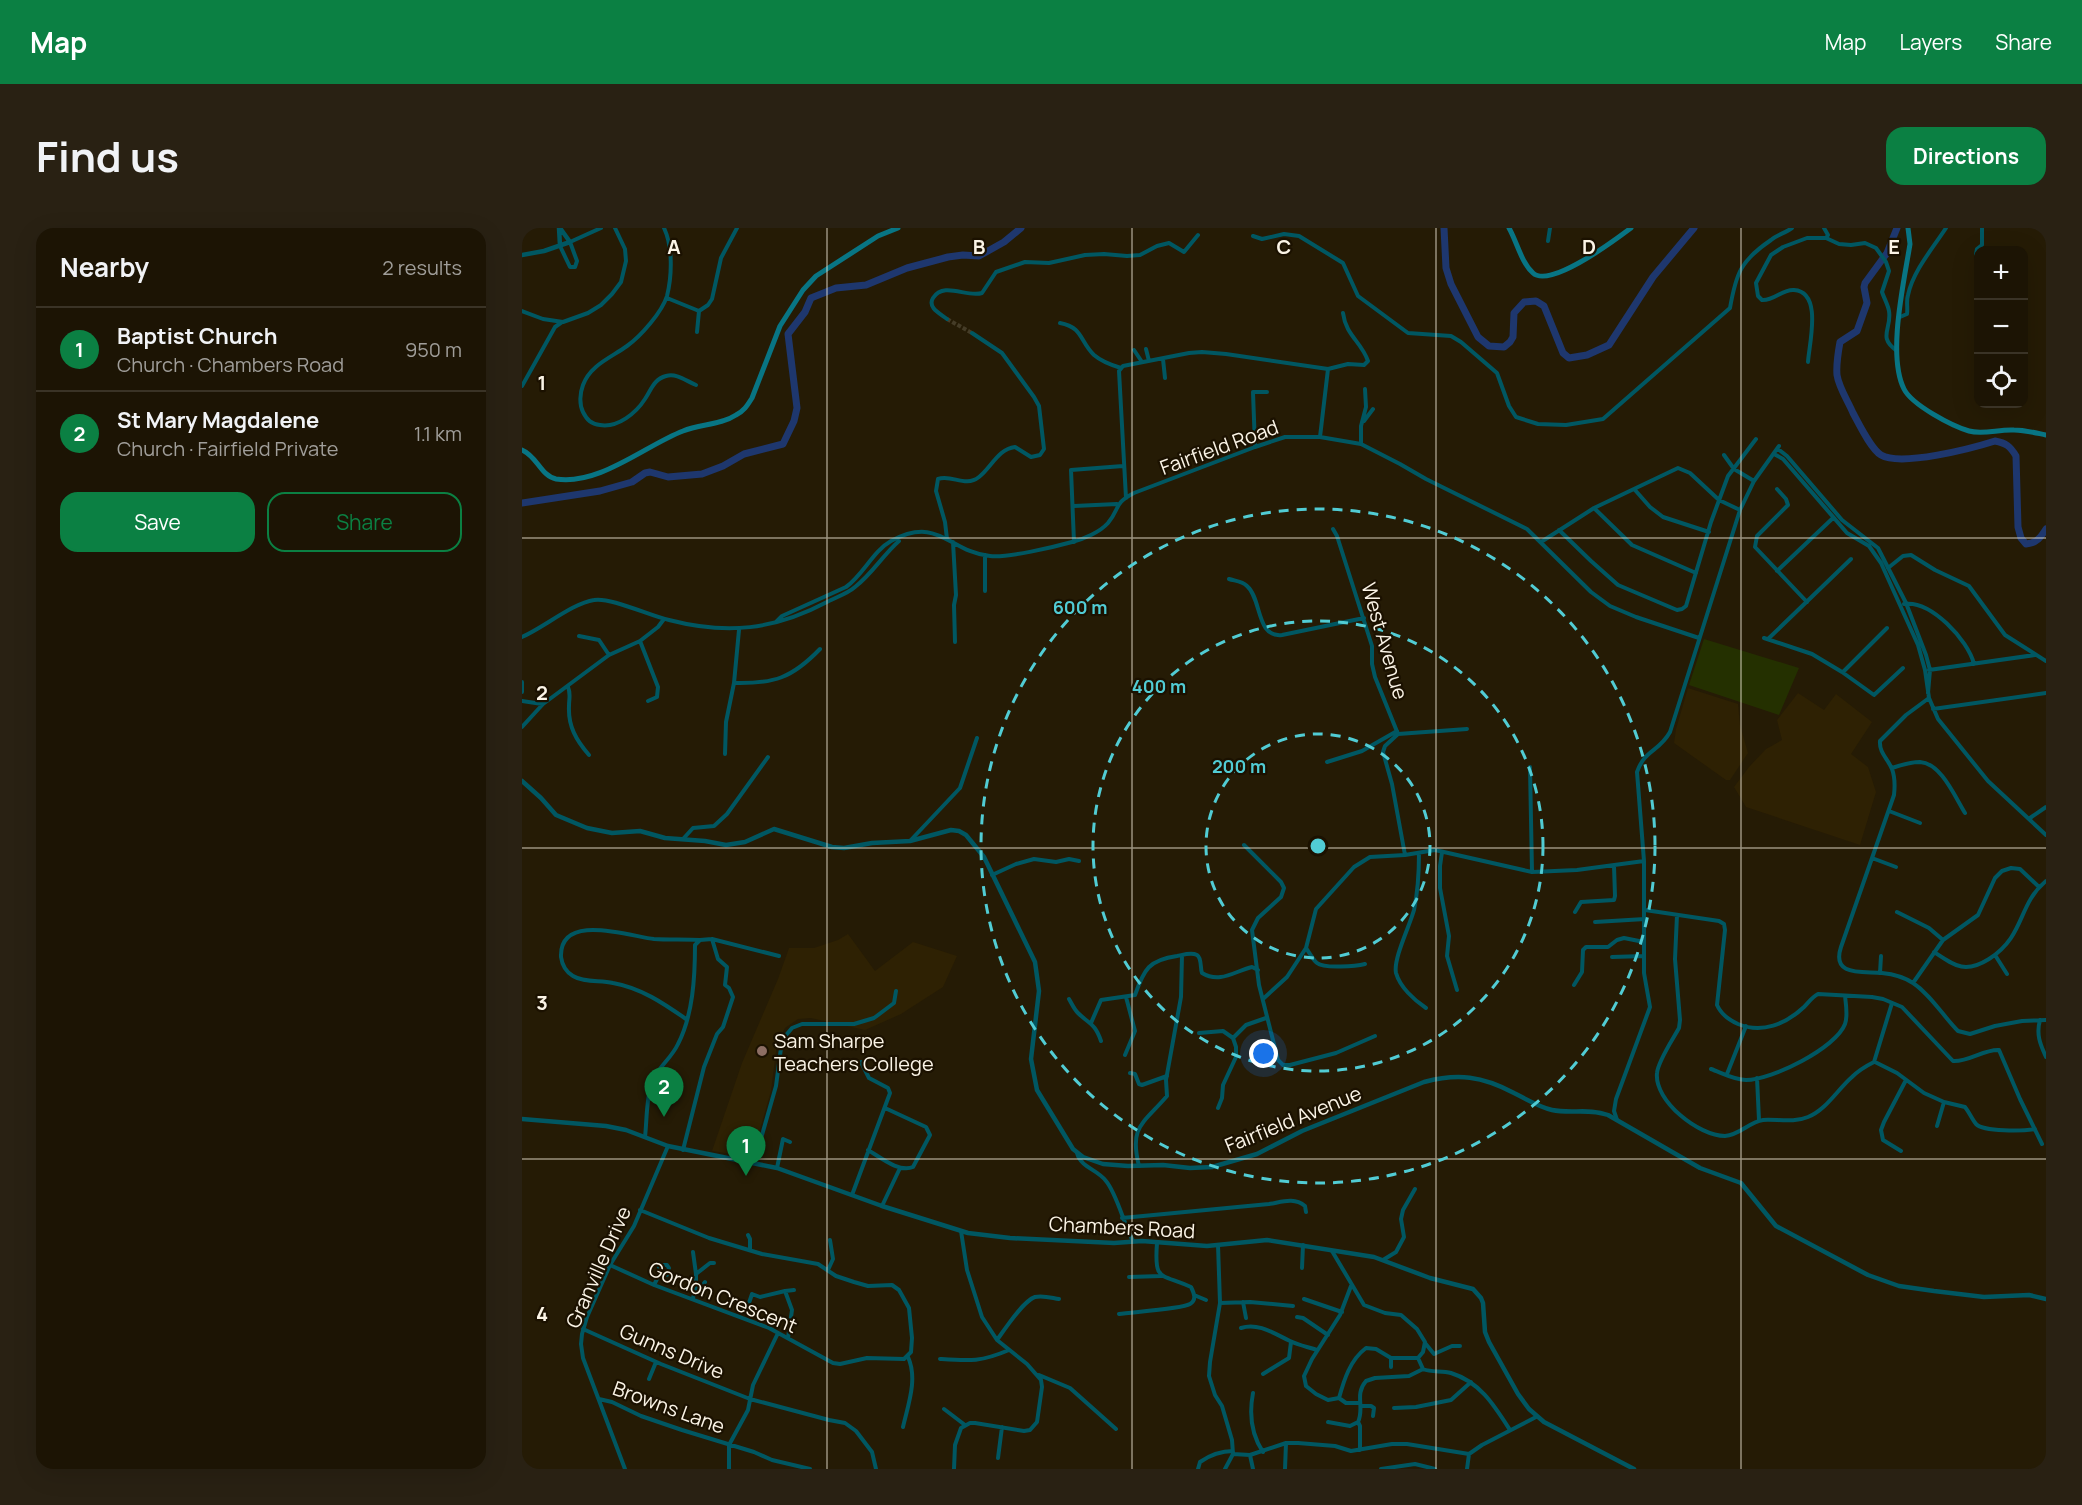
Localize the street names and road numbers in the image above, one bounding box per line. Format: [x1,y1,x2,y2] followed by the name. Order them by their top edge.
[1156,413,1282,481] street label: Fairfield Road
[1355,580,1415,702] street label: West Avenue
[1221,1079,1365,1159] street label: Fairfield Avenue
[559,1202,637,1332] street label: Granville Drive
[1048,1210,1196,1244] street label: Chambers Road
[645,1255,801,1339] street label: Gordon Crescent
[616,1317,728,1385] street label: Gunns Drive
[609,1374,729,1440] street label: Browns Lane

